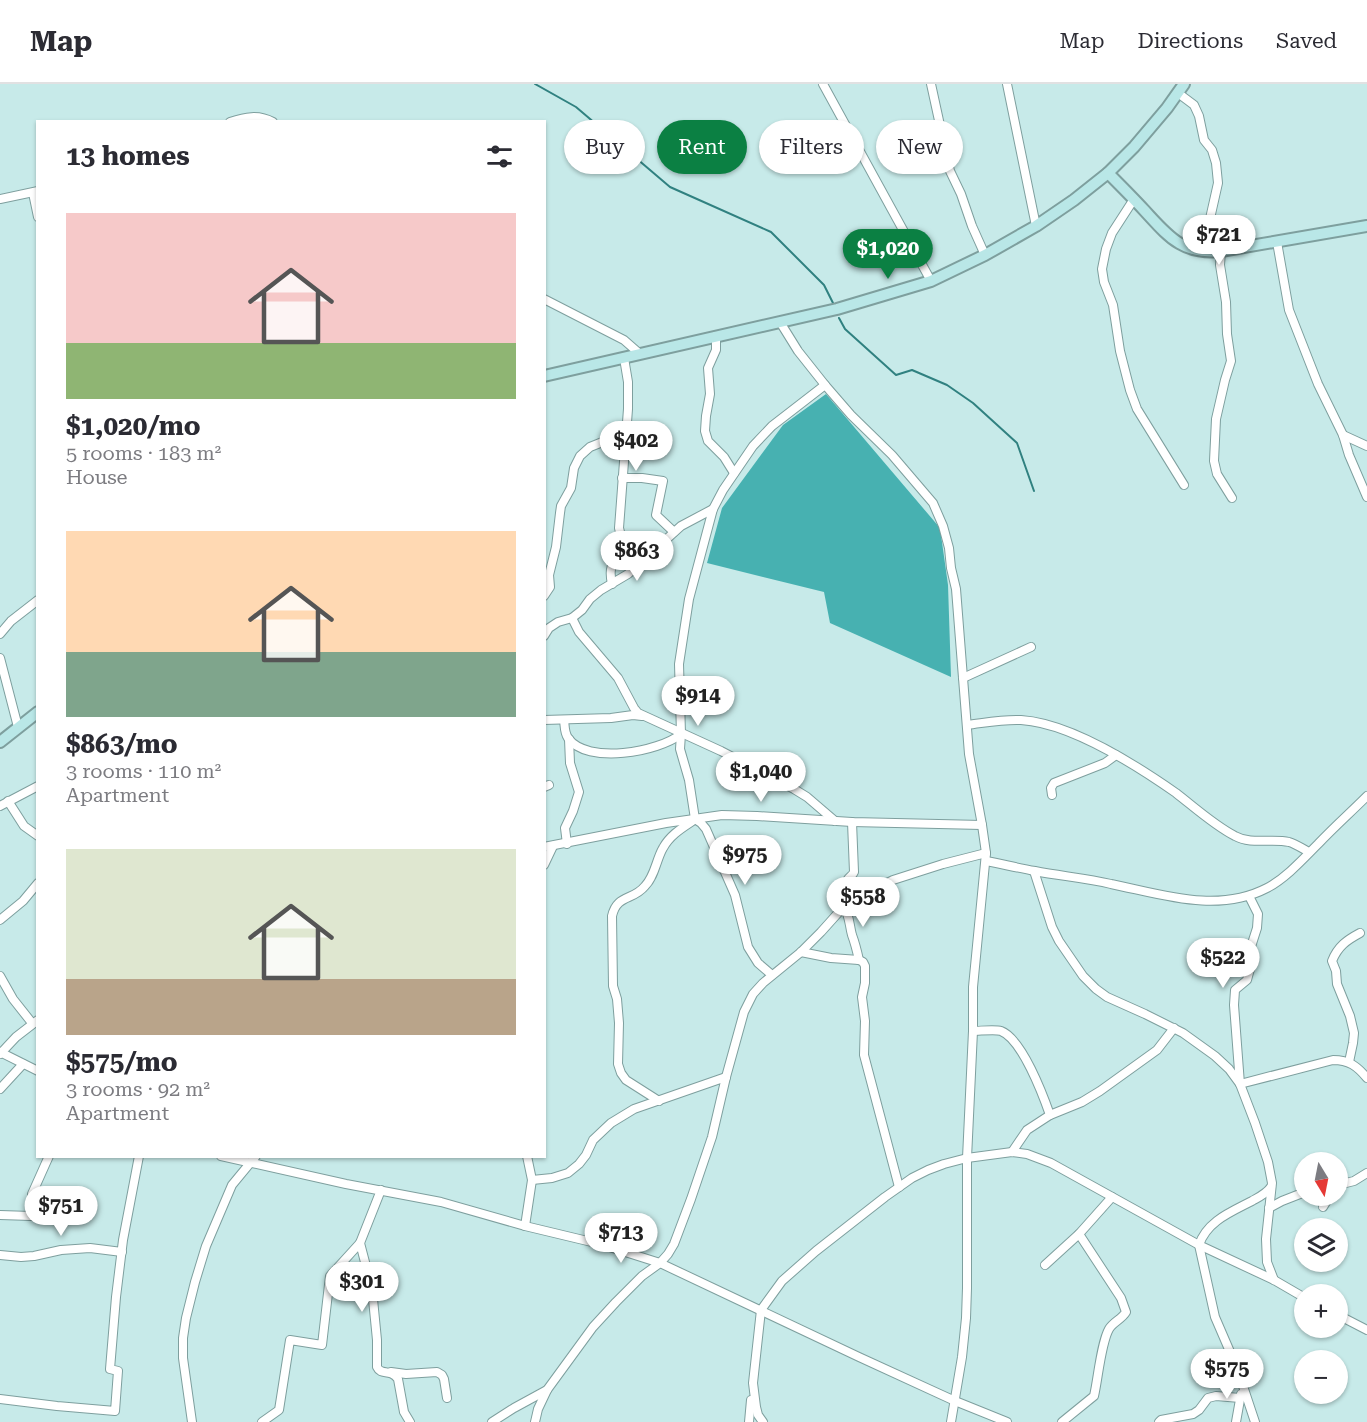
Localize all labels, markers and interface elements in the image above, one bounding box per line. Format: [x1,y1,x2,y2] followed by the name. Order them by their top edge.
[30,25,92,58] text: Map
[1060,29,1104,53] text: Map
[1137,29,1243,53] text: Directions
[1276,29,1337,53] text: Saved
[564,120,645,174] chip: Buy
[657,120,747,174] chip: Rent
[759,120,864,174] chip: Filters
[876,120,963,174] chip: New
[483,140,516,173] icon: filters
[66,141,190,171] text: 13 homes
[1183,215,1255,266] pin: $721
[1197,222,1241,246] text: $721
[839,229,937,280] pin: $1,020
[857,236,919,260] text: $1,020
[237,252,345,360] icon: home
[66,411,201,441] text: $1,020/mo
[600,421,672,472] pin: $402
[614,428,658,452] text: $402
[66,441,221,465] text: 5 rooms · 183 m²
[66,465,128,489] text: House
[601,531,673,582] pin: $863
[615,538,659,562] text: $863
[237,570,345,678] icon: home
[662,676,734,727] pin: $914
[676,683,720,707] text: $914
[66,729,178,759] text: $863/mo
[712,752,810,803] pin: $1,040
[66,759,221,783] text: 3 rooms · 110 m²
[730,759,792,783] text: $1,040
[66,783,169,807] text: Apartment
[709,835,781,886] pin: $975
[723,842,767,866] text: $975
[827,877,899,928] pin: $558
[841,884,885,908] text: $558
[237,888,345,996] icon: home
[1187,938,1259,989] pin: $522
[1201,945,1245,969] text: $522
[66,1047,178,1077] text: $575/mo
[66,1077,210,1101] text: 3 rooms · 92 m²
[66,1101,169,1125] text: Apartment
[1294,1152,1348,1206] north arrow
[1294,1152,1348,1404] map controls
[25,1186,97,1237] pin: $751
[39,1193,83,1217] text: $751
[585,1213,657,1264] pin: $713
[1294,1218,1348,1272] button: layers
[599,1220,643,1244] text: $713
[326,1262,398,1313] pin: $301
[340,1269,384,1293] text: $301
[1294,1284,1348,1338] button: +
[1191,1349,1263,1400] pin: $575
[1294,1350,1348,1404] button: −
[1205,1356,1249,1380] text: $575

